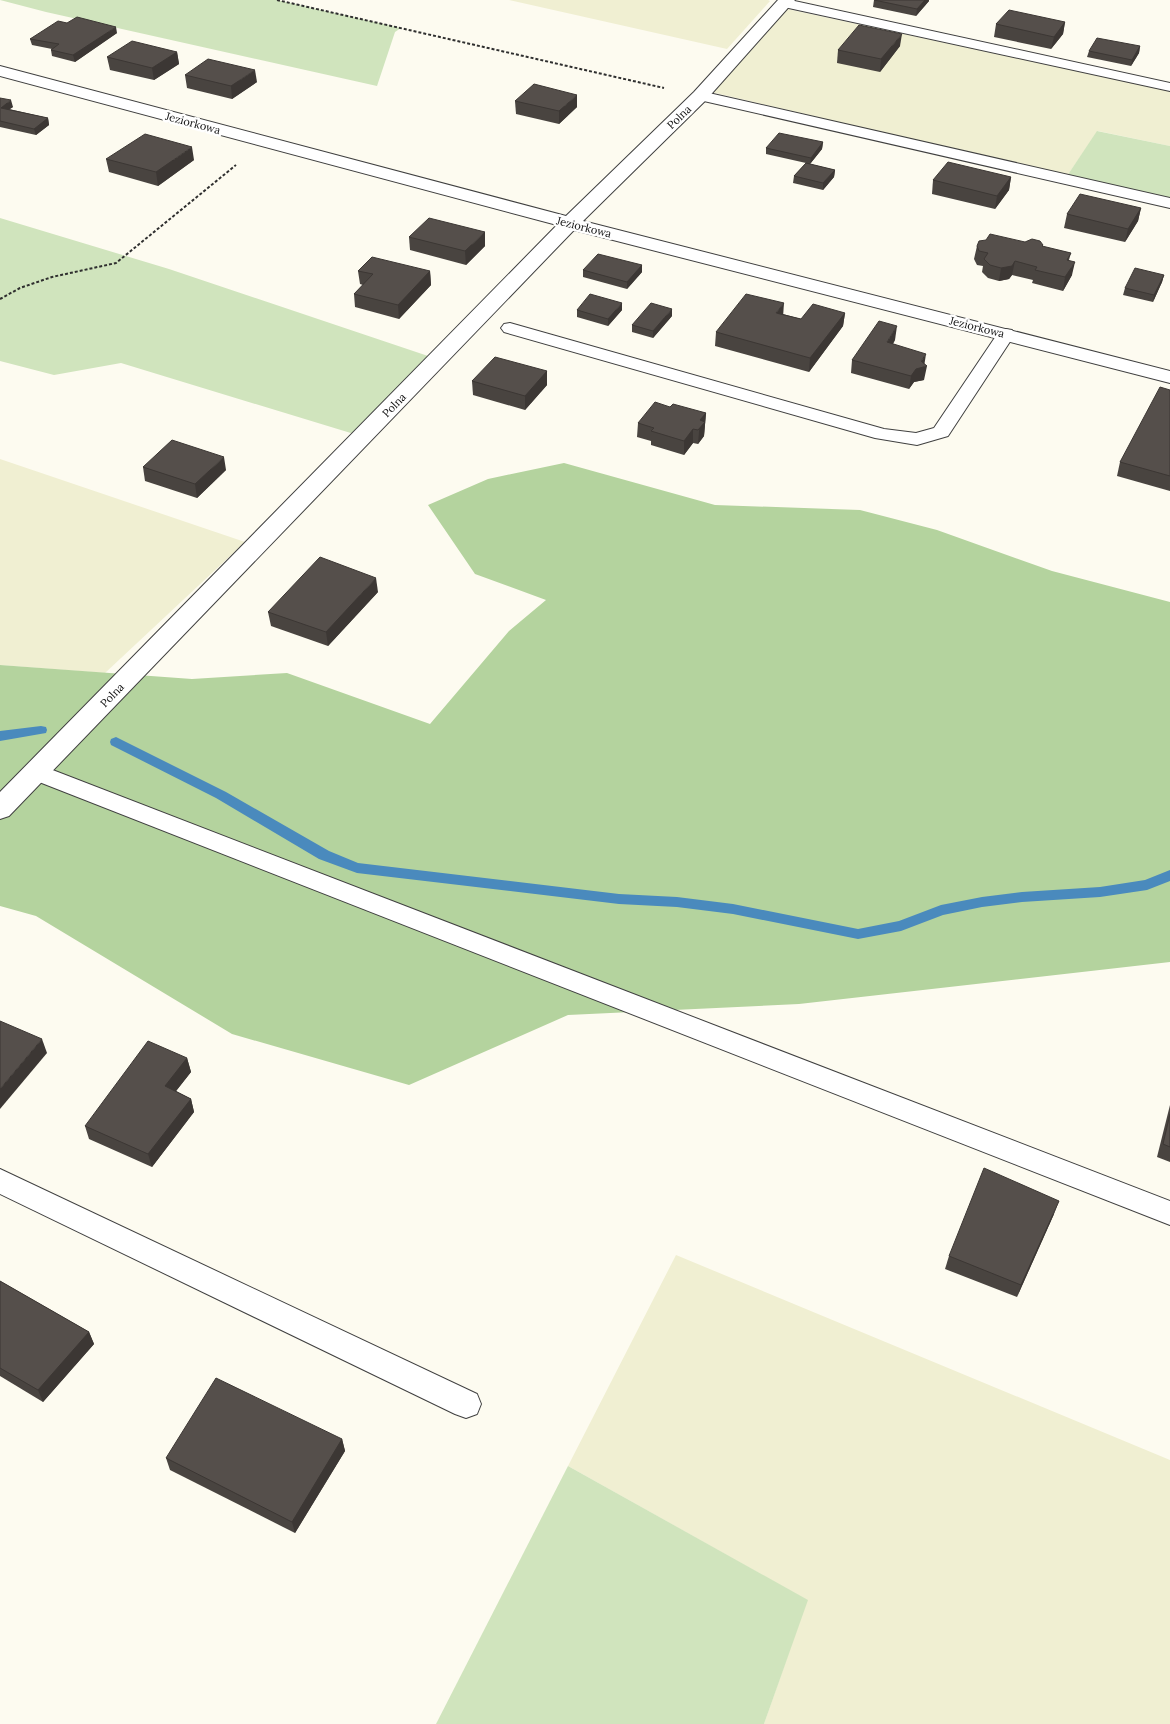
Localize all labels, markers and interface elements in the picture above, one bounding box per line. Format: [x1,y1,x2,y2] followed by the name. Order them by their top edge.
[664,102,694,132] street label: Polna
[163,109,222,137] street label: Jeziorkowa
[554,213,613,241] street label: Jeziorkowa
[947,313,1006,341] street label: Jeziorkowa
[379,390,409,420] street label: Polna
[97,680,127,710] street label: Polna

